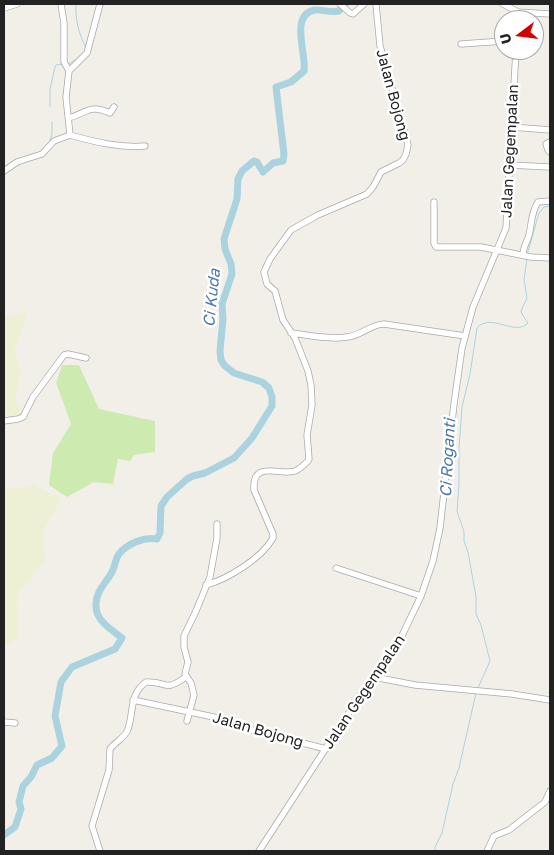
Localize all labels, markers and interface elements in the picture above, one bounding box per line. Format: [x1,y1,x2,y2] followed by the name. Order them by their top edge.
[494,10,544,60] north arrow
[495,32,515,46] text: U
[372,47,414,143] street label: Jalan Bojong
[498,84,522,218] street label: Jalan Gegempalan
[199,268,225,328] water label: Ci Kuda
[436,418,460,498] water label: Ci Roganti
[319,632,409,752] street label: Jalan Gegempalan
[211,708,305,752] street label: Jalan Bojong

